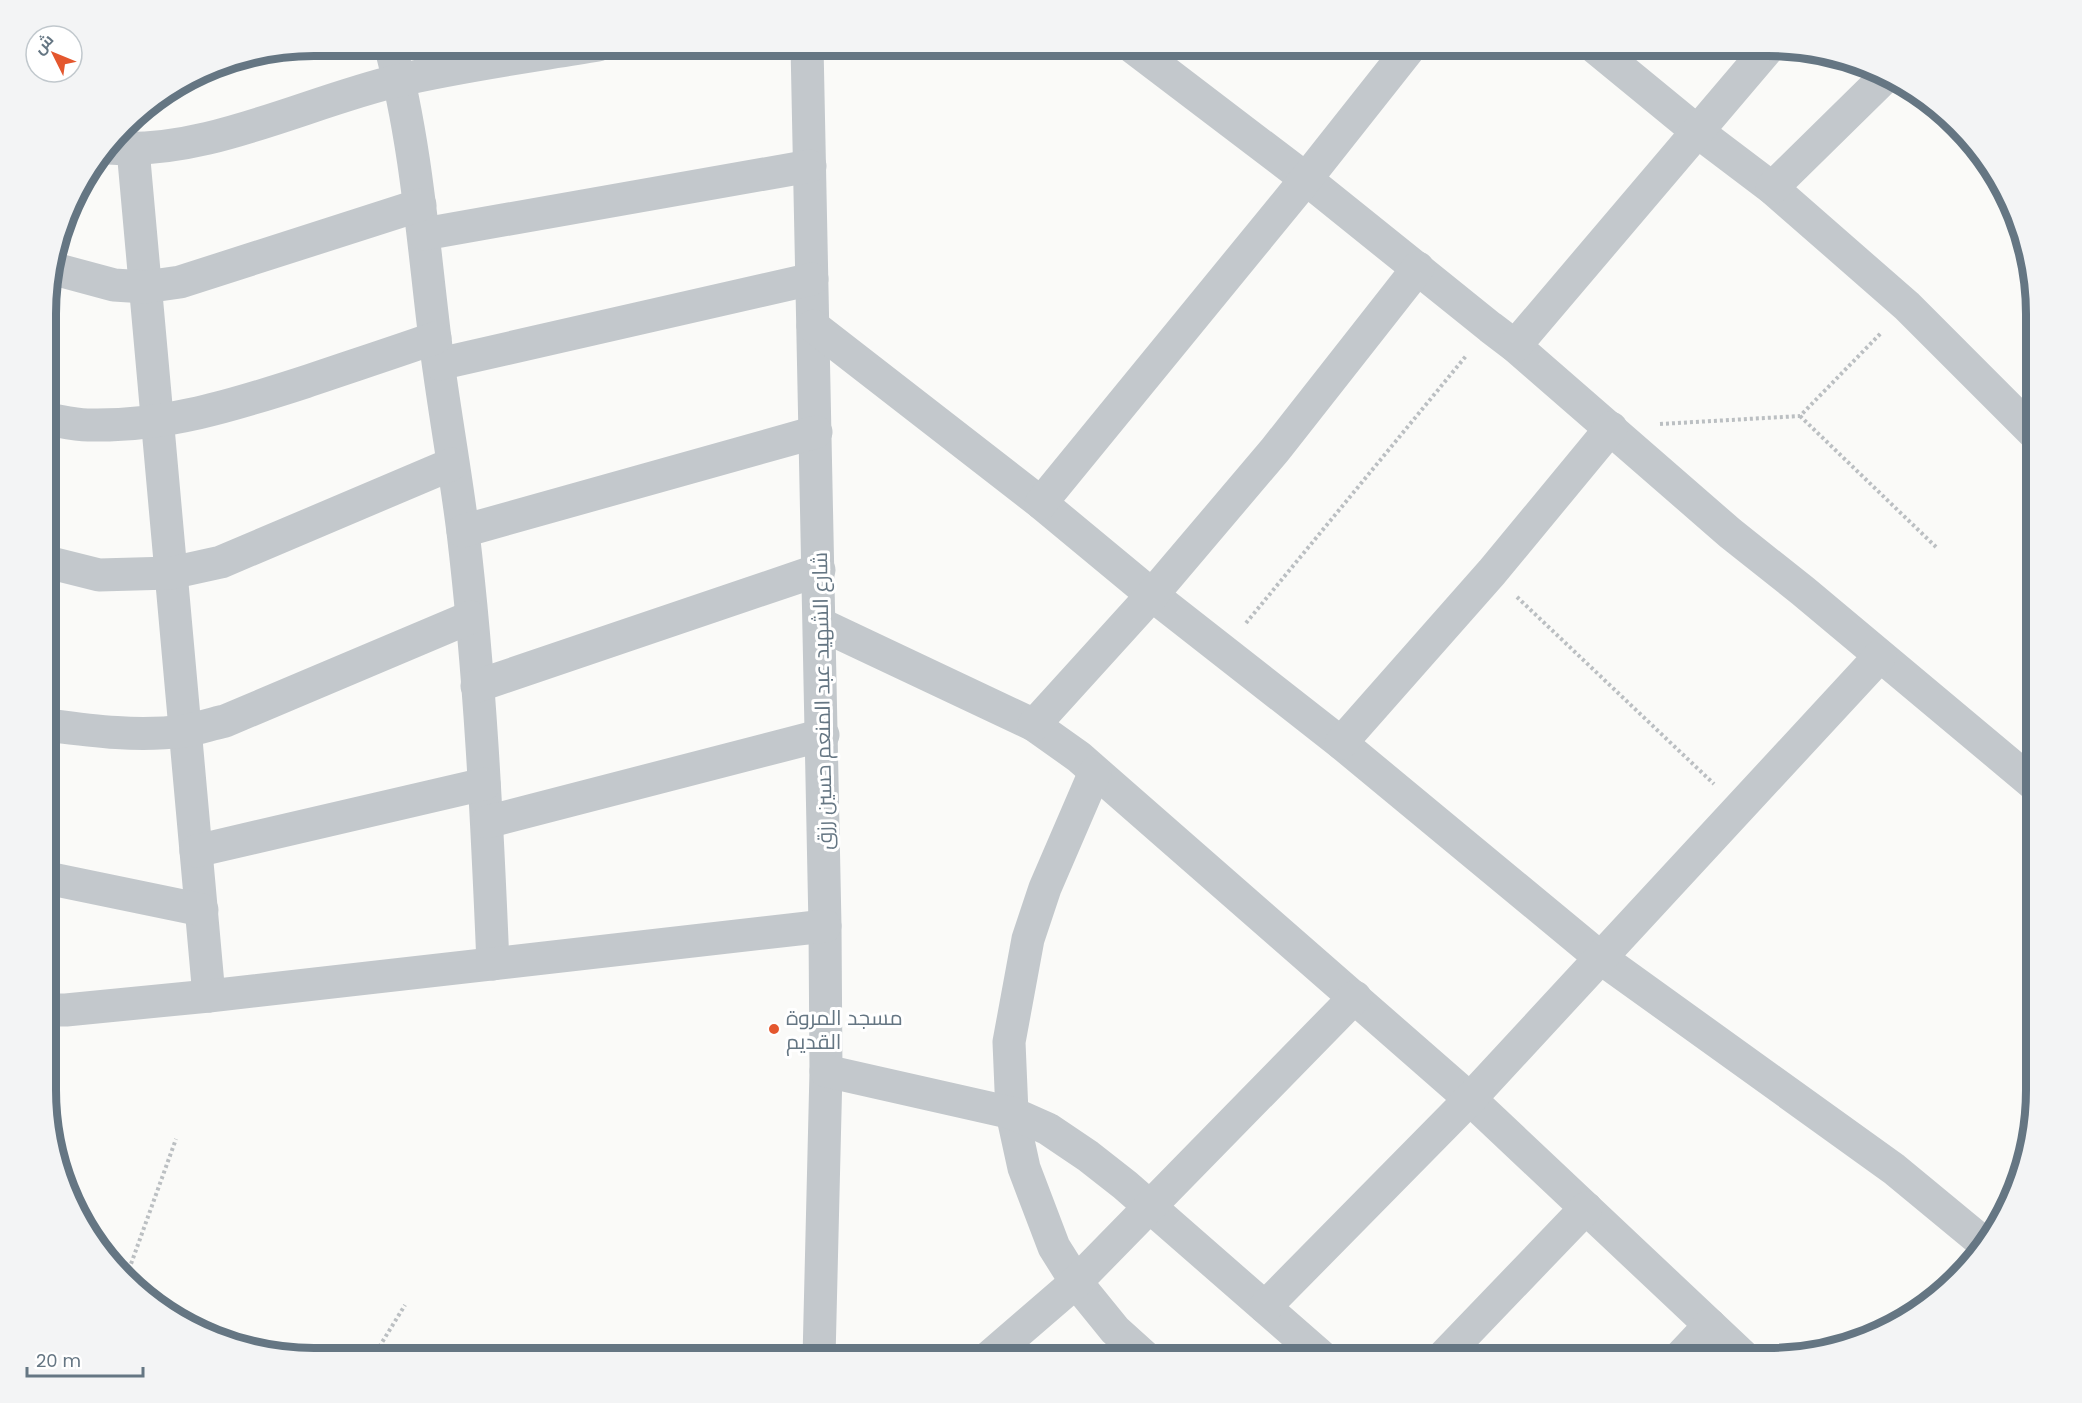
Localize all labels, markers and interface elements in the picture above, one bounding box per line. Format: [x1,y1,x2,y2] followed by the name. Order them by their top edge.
[24,24,84,84] north arrow
[28,29,59,59] text: ش
[805,552,839,850] street label: شارع الشهيد عبد المنعم حسين رزق
[786,1003,903,1056] place label: مسجد المروة القديم
[767,1022,781,1036] marker: مسجد المروة القديم
[27,1340,142,1378] scale bar
[36,1348,81,1373] text: 20 m

